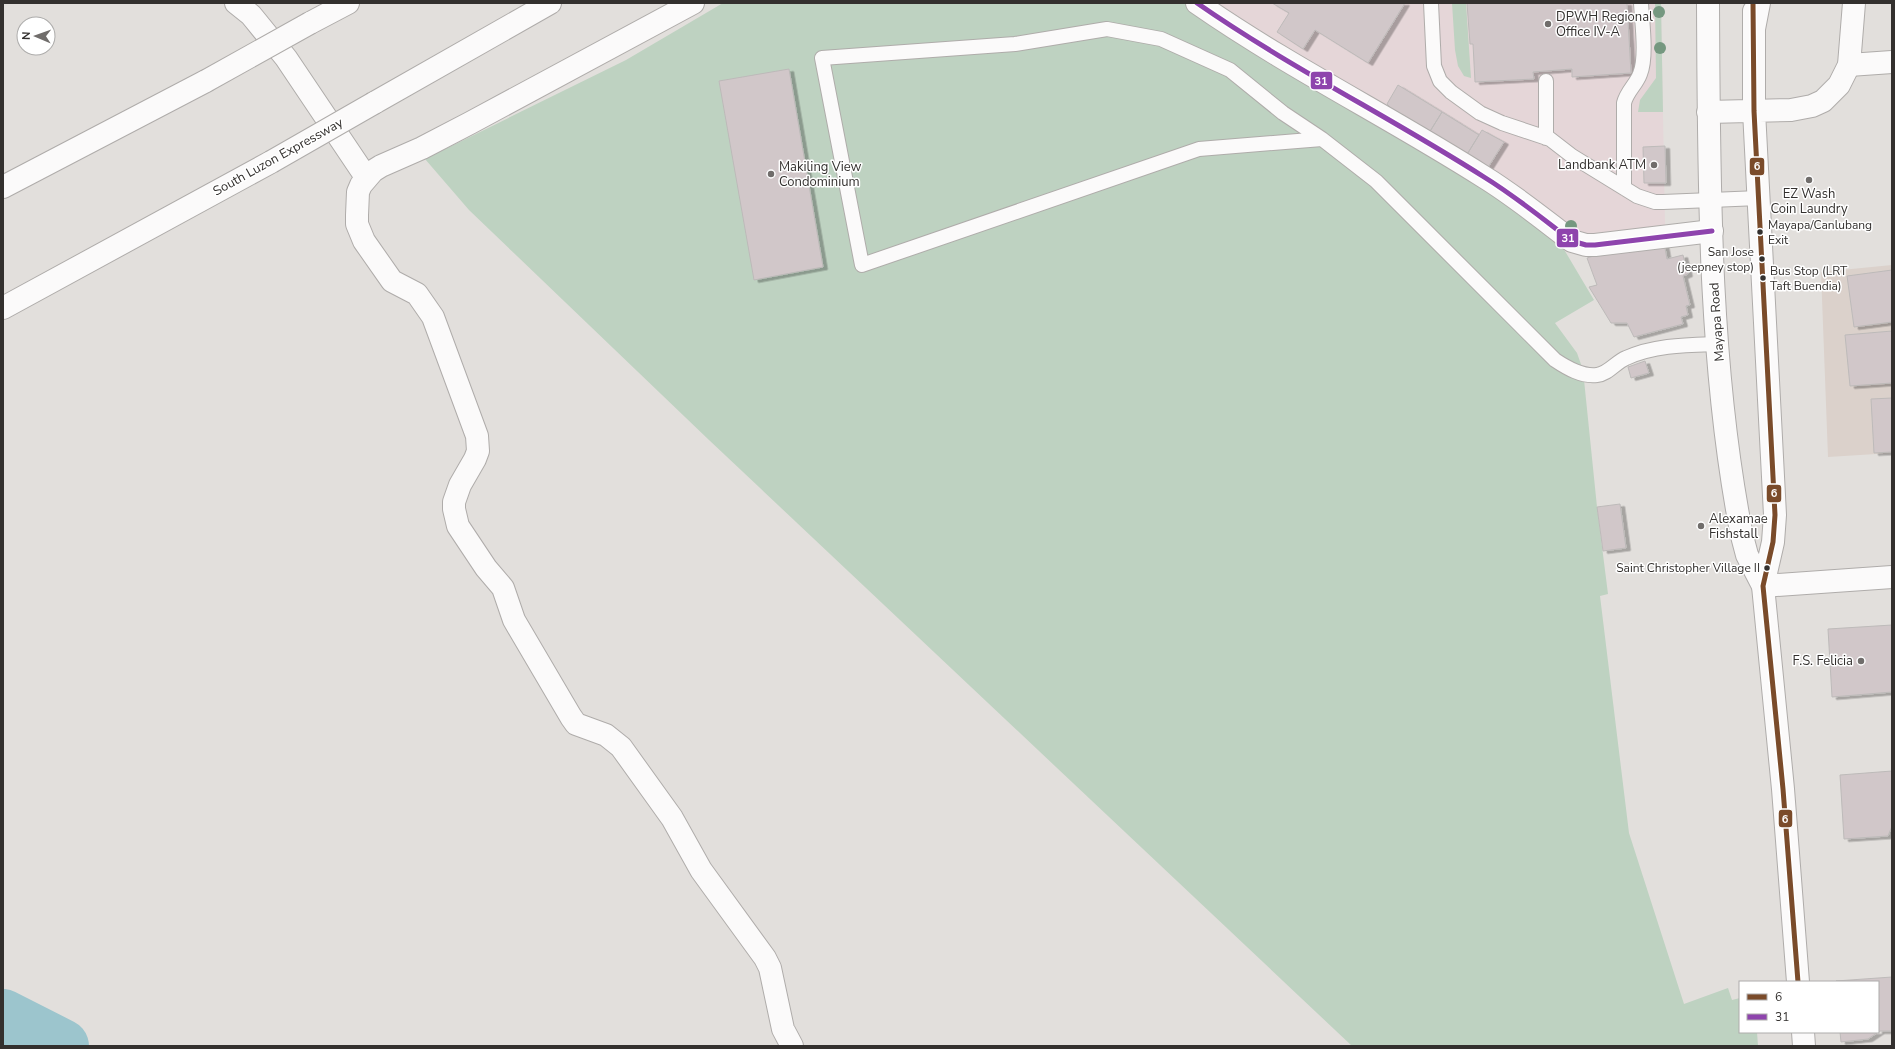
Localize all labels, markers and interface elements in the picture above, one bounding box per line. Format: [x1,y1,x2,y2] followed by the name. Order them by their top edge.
[1556,8,1653,41] place label: DPWH Regional Office IV-A
[16,16,56,56] north arrow
[1543,19,1553,29] marker: DPWH Regional Office IV-A
[19,31,34,40] text: N
[1310,71,1333,90] line badge: 31
[1314,74,1328,89] text: 31
[210,114,346,200] street label: South Luzon Expressway
[1558,156,1646,174] place label: Landbank ATM
[1749,157,1765,176] line badge: 6
[779,158,862,191] place label: Makiling View Condominium
[1754,159,1761,174] text: 6
[1649,160,1659,170] marker: Landbank ATM
[766,169,776,179] marker: Makiling View Condominium
[1804,175,1814,185] marker: EZ Wash Coin Laundry
[1770,185,1848,218] place label: EZ Wash Coin Laundry
[1768,217,1872,248] place label: Mayapa/Canlubang Exit
[1755,227,1765,237] marker: Mayapa/Canlubang Exit
[1556,228,1579,248] line badge: 31
[1561,231,1575,246] text: 31
[1677,244,1754,275] place label: San Jose (jeepney stop)
[1757,254,1767,264] marker: San Jose (jeepney stop)
[1770,263,1848,294] place label: Bus Stop (LRT Taft Buendia)
[1758,273,1768,283] marker: Bus Stop (LRT Taft Buendia)
[1705,282,1729,362] street label: Mayapa Road
[1766,484,1782,503] line badge: 6
[1771,486,1778,501] text: 6
[1709,510,1768,543] place label: Alexamae Fishstall
[1696,521,1706,531] marker: Alexamae Fishstall
[1616,560,1760,576] place label: Saint Christopher Village II
[1762,563,1772,573] marker: Saint Christopher Village II
[1792,652,1853,670] place label: F.S. Felicia
[1856,656,1866,666] marker: F.S. Felicia
[1778,809,1793,828] line badge: 6
[1782,812,1789,827] text: 6
[1739,981,1879,1033] legend
[1775,989,1782,1005] text: 6
[1775,1009,1789,1025] text: 31

